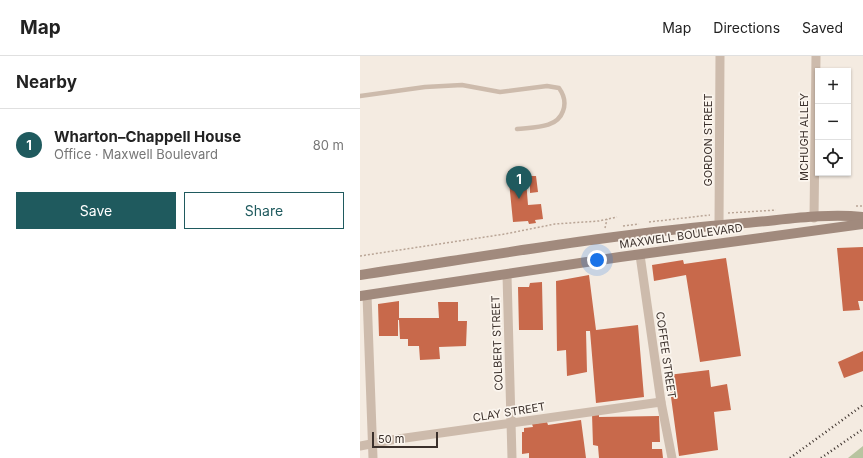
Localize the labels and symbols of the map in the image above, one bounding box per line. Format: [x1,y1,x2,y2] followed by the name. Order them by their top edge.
[797,93,811,181] street label: MCHUGH ALLEY
[701,94,715,187] street label: GORDON STREET
[506,166,532,199] pin: 1
[619,220,743,252] street label: MAXWELL BOULEVARD
[587,250,607,270] your location
[488,295,506,391] street label: COLBERT STREET
[653,311,679,399] street label: COFFEE STREET
[472,399,546,425] street label: CLAY STREET
[372,430,438,449] scale bar

